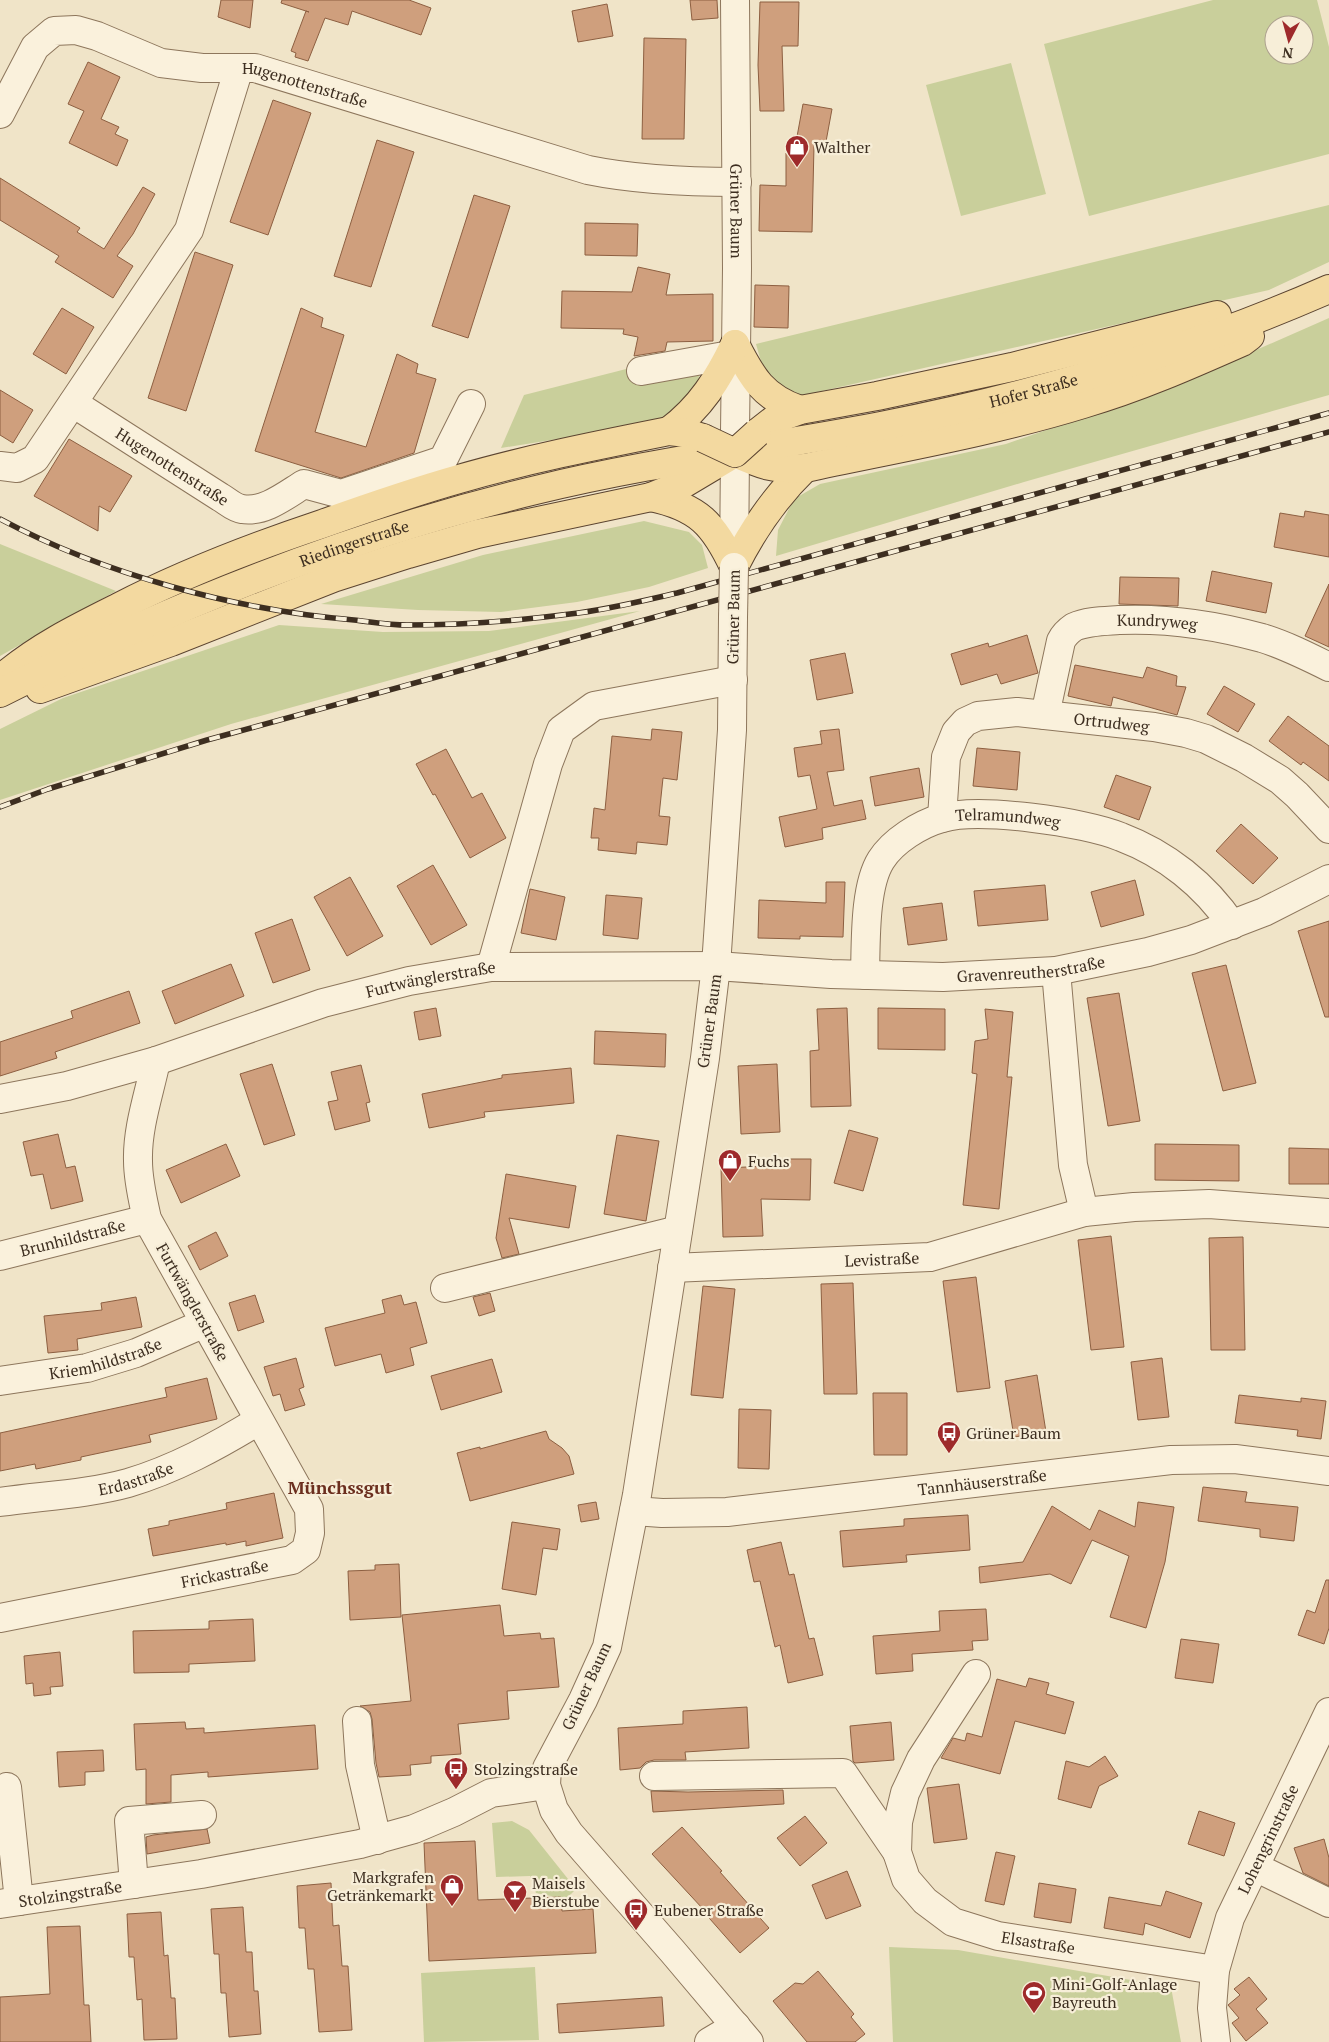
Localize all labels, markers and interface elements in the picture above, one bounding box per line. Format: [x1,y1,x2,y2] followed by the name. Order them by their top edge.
[1264,15,1314,65] north arrow
[1281,43,1294,63] text: N
[242,57,371,113] street label: Hugenottenstraße
[784,134,810,168] shop icon: Walther
[814,136,871,158] place label: Walther
[725,163,748,259] street label: Grüner Baum
[987,368,1080,413] street label: Hofer Straße
[112,422,233,511] street label: Hugenottenstraße
[296,515,412,572] street label: Riedingerstraße
[721,569,745,665] street label: Grüner Baum
[1116,609,1199,635] street label: Kundryweg
[1072,707,1151,737] street label: Ortrudweg
[954,803,1063,833] street label: Telramundweg
[956,950,1107,987] street label: Gravenreutherstraße
[363,956,496,1003] street label: Furtwänglerstraße
[692,972,727,1069] street label: Grüner Baum
[717,1148,743,1182] shop icon: Fuchs
[748,1150,790,1172] place label: Fuchs
[18,1214,128,1262] street label: Brunhildstraße
[151,1239,235,1365] street label: Furtwänglerstraße
[844,1246,920,1272] street label: Levistraße
[48,1332,165,1385] street label: Kriemhildstraße
[936,1420,962,1454] bus stop icon: Grüner Baum
[966,1422,1061,1444] place label: Grüner Baum
[96,1457,177,1500] street label: Erdastraße
[916,1464,1048,1501] street label: Tannhäuserstraße
[288,1475,392,1499] district label: Münchssgut
[179,1554,270,1593] street label: Frickastraße
[556,1638,616,1734] street label: Grüner Baum
[443,1756,469,1790] bus stop icon: Stolzingstraße
[474,1758,578,1780] place label: Stolzingstraße
[1232,1781,1304,1897] street label: Lohengrinstraße
[327,1866,434,1906] place label: Markgrafen Getränkemarkt
[532,1872,600,1912] place label: Maisels Bierstube
[439,1873,465,1907] shop icon: Markgrafen Getränkemarkt
[17,1875,123,1912] street label: Stolzingstraße
[502,1879,528,1913] bar icon: Maisels Bierstube
[623,1897,649,1931] bus stop icon: Eubener Straße
[654,1899,764,1921] place label: Eubener Straße
[1000,1926,1077,1959] street label: Elsastraße
[1052,1973,1177,2013] place label: Mini-Golf-Anlage Bayreuth
[1021,1980,1047,2014] sports icon: Mini-Golf-Anlage Bayreuth

